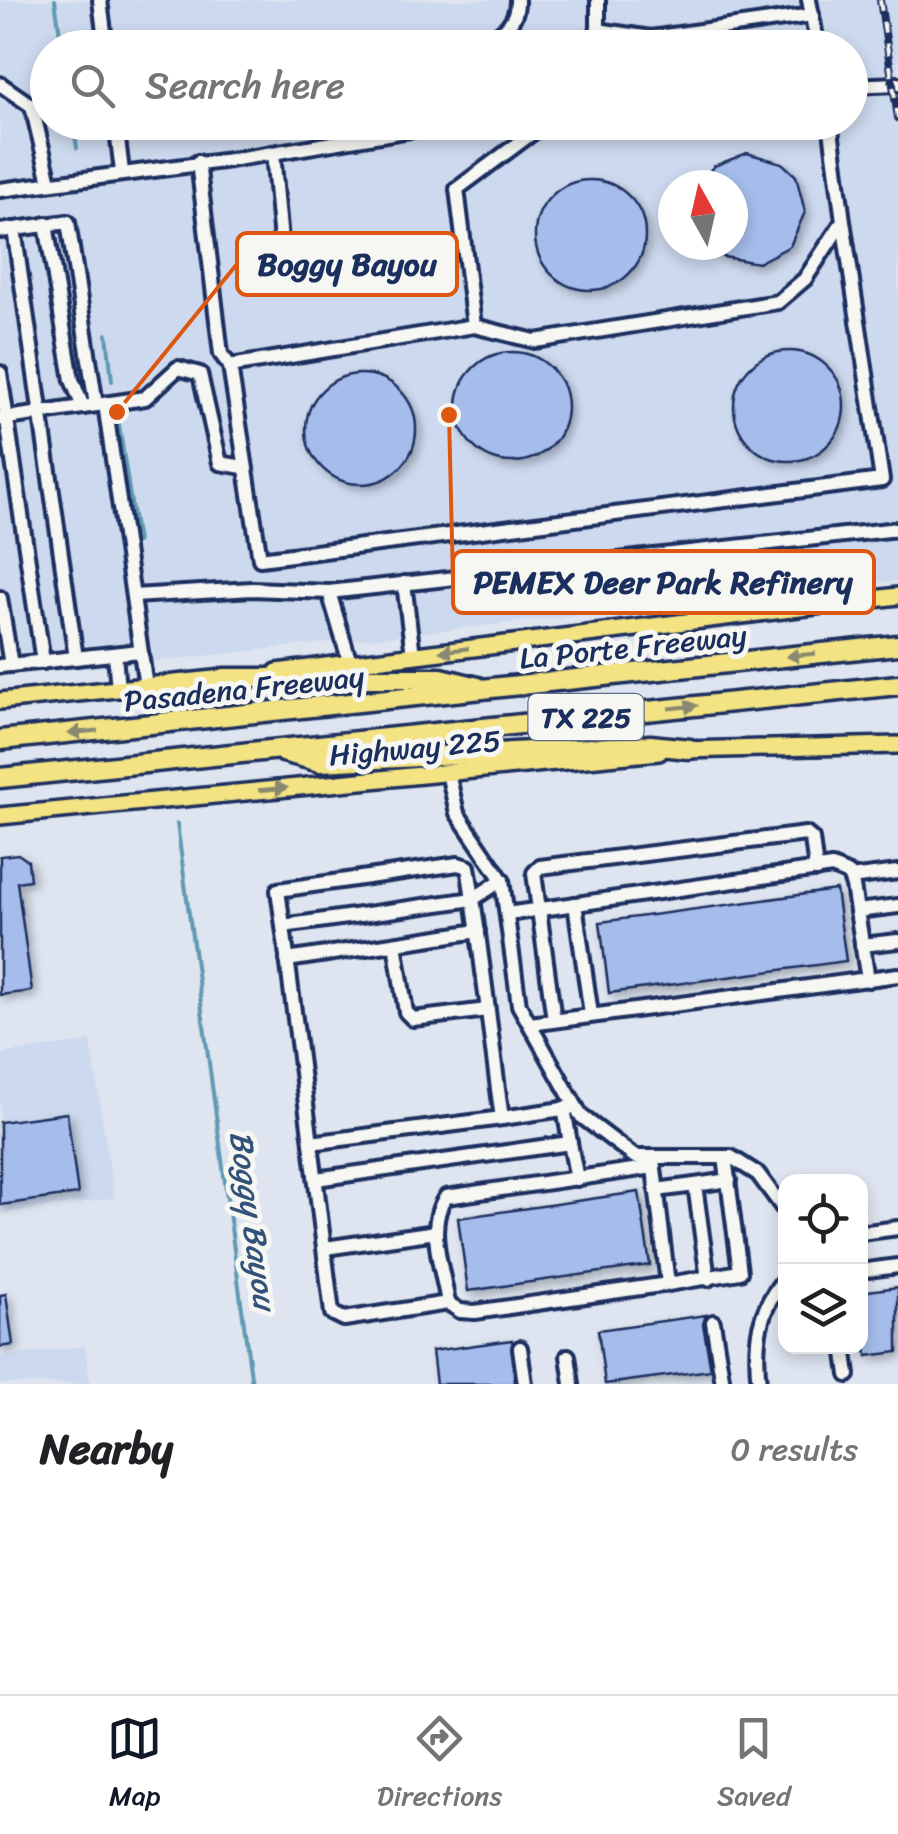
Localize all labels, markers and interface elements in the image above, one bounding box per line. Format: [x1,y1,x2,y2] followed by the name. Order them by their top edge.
[30,30,868,140] search box
[145,52,345,119] text: Search here
[65,58,120,113] icon: search
[658,170,748,260] north arrow
[237,233,457,295] callout: Boggy Bayou
[257,236,438,293] text: Boggy Bayou
[453,551,874,613] callout: PEMEX Deer Park Refinery
[473,554,853,611] text: PEMEX Deer Park Refinery
[517,608,750,686] street label: La Porte Freeway
[437,642,469,658] one-way arrow
[785,648,817,664] one-way arrow
[121,649,367,728] street label: Pasadena Freeway
[528,694,644,740] road number: TX 225
[668,699,700,715] one-way arrow
[327,714,503,782] street label: Highway 225
[67,725,99,741] one-way arrow
[257,780,289,796] one-way arrow
[212,1127,294,1317] water label: Boggy Bayou
[778,1174,868,1354] map controls
[778,1174,868,1264] button: locate
[778,1264,868,1354] button: layers
[40,1412,173,1486] text: Nearby
[730,1421,858,1478] text: 0 results
[107,1711,162,1820] tab: Map
[377,1711,502,1820] tab: Directions
[717,1711,791,1820] tab: Saved

